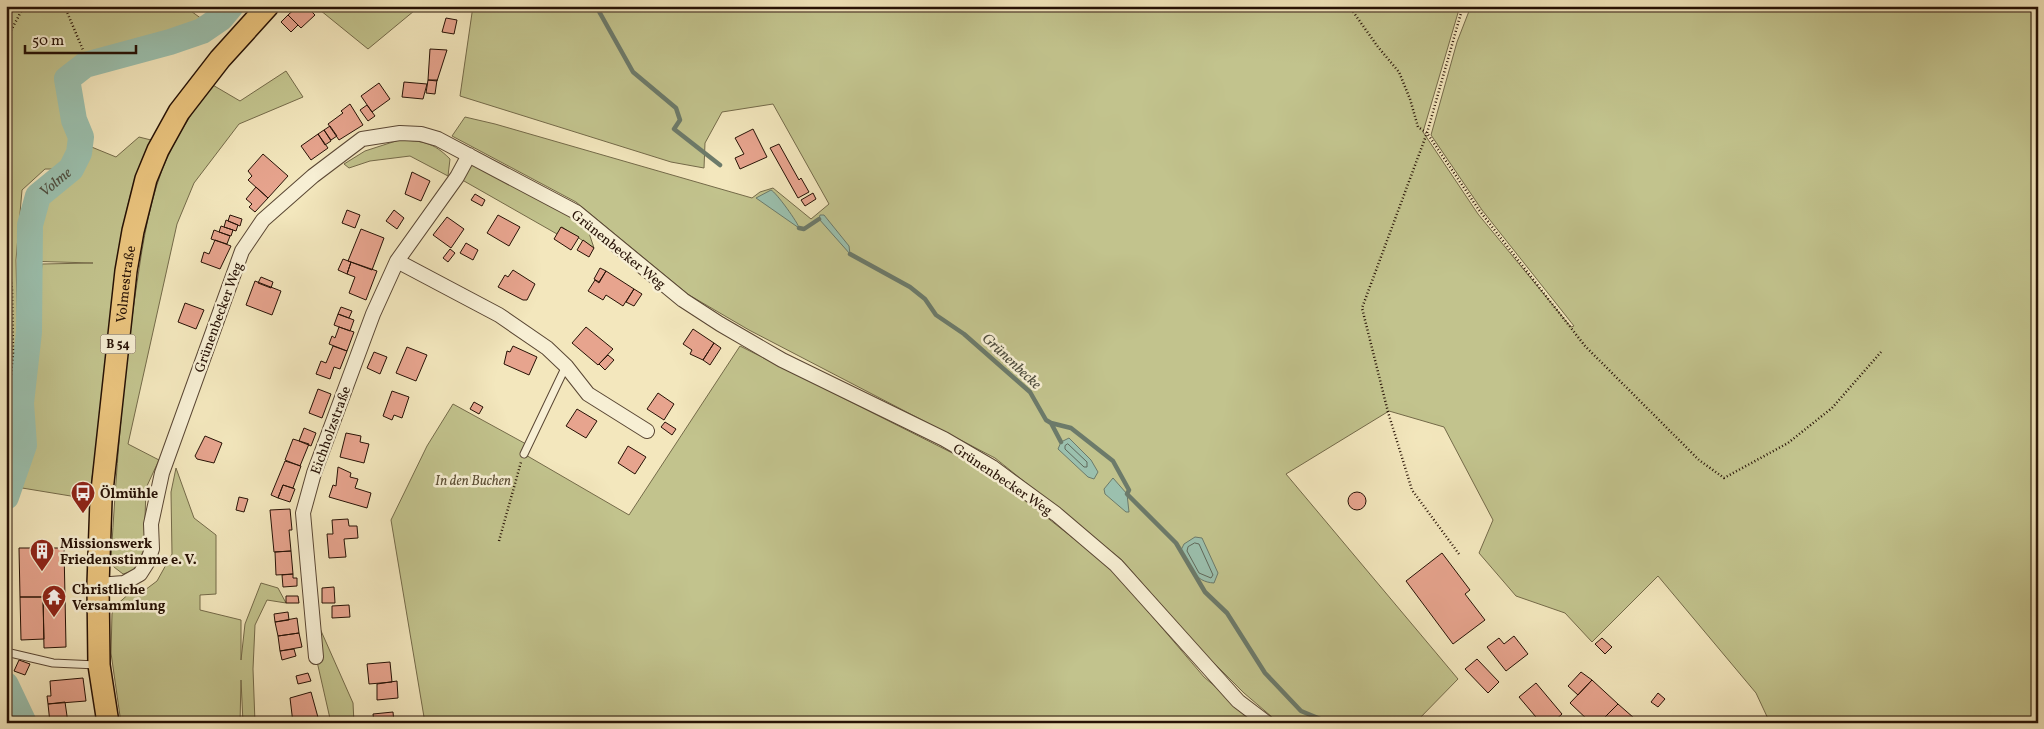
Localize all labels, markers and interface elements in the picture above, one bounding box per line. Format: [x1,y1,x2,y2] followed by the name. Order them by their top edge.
[25,22,136,54] scale bar
[32,31,64,52] text: 50 m
[35,163,77,203] water label: Volme
[567,206,669,294] street label: Grünenbecker Weg
[112,244,141,324] street label: Volmestraße
[191,259,248,376] street label: Grünenbecker Weg
[977,329,1046,396] water label: Grünenbecke
[100,334,136,354] road number: B 54
[307,383,356,477] street label: Eichholzstraße
[949,440,1056,521] street label: Grünenbecker Weg
[435,472,511,491] park label: In den Buchen
[70,480,96,514] bus stop icon: Ölmühle
[100,484,158,504] place label: Ölmühle
[60,535,197,570] place label: Missionswerk Friedensstimme e. V.
[29,538,55,572] building icon: Missionswerk Friedensstimme e. V.
[72,581,166,616] place label: Christliche Versammlung
[41,584,67,618] temple icon: Christliche Versammlung

